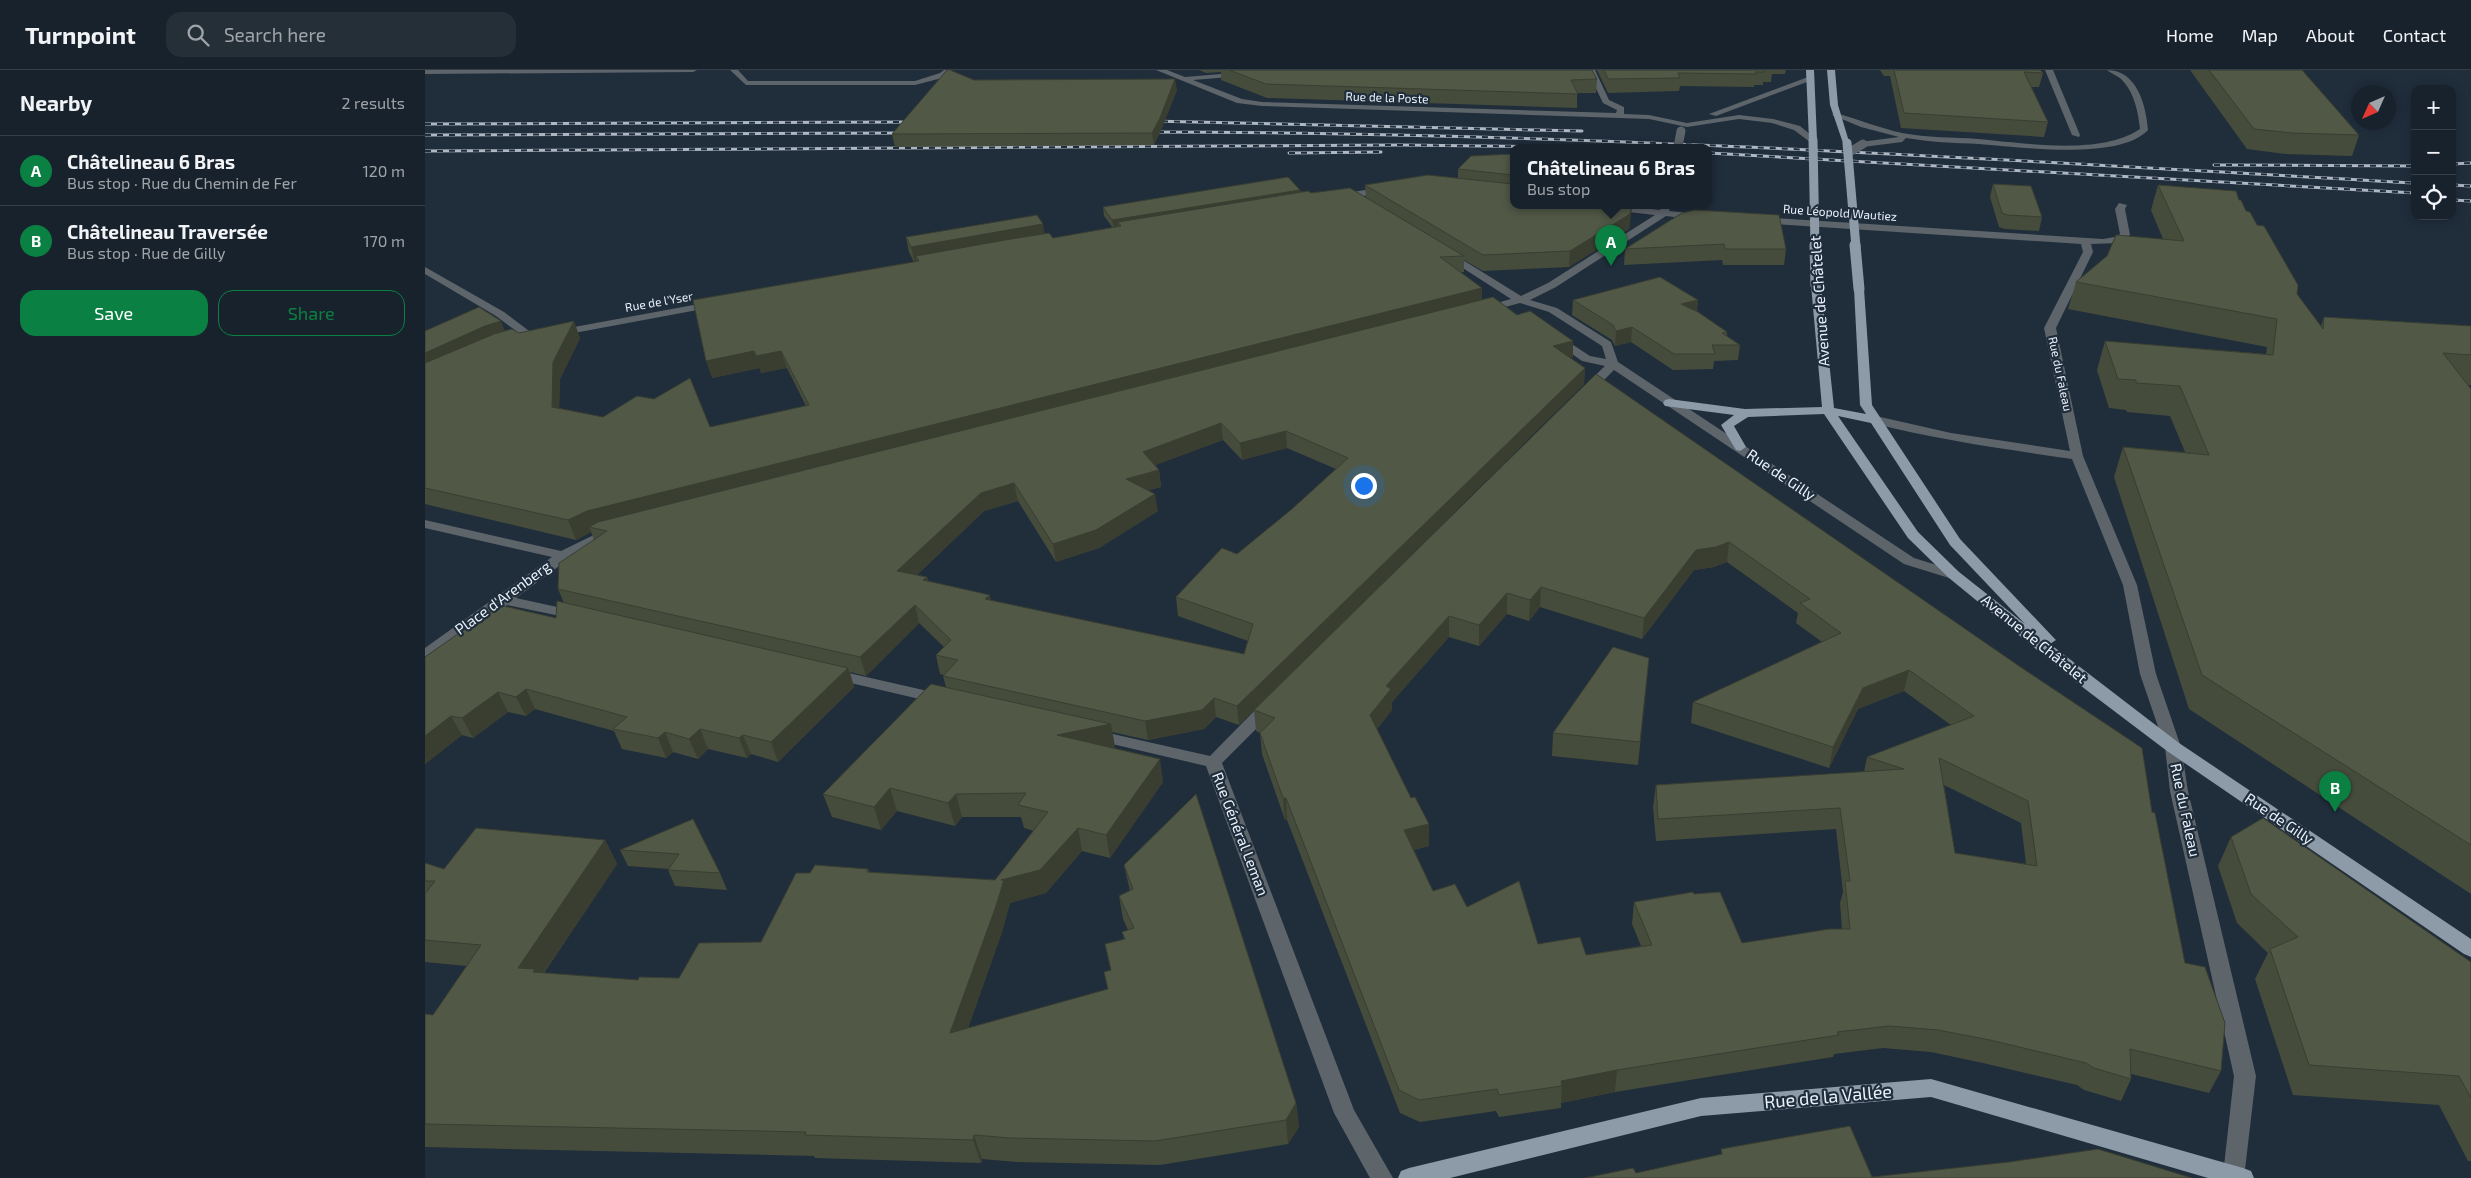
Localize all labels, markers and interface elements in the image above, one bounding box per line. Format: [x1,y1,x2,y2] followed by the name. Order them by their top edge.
[166,12,516,57] search box
[25,20,136,49] text: Turnpoint
[184,21,212,49] icon: search
[224,23,326,46] text: Search here
[2166,24,2214,46] text: Home
[2242,24,2278,46] text: Map
[2306,24,2355,46] text: About
[2383,24,2446,46] text: Contact
[2351,85,2396,130] north arrow
[2411,85,2456,220] map controls
[2411,85,2456,130] button: +
[1345,89,1429,105] street label: Rue de la Poste
[20,90,92,115] text: Nearby
[342,93,405,112] text: 2 results
[2411,130,2456,175] button: −
[1510,144,1712,209] popup
[67,150,235,173] text: Châtelineau 6 Bras
[1527,156,1695,179] text: Châtelineau 6 Bras
[31,161,41,180] text: A
[362,161,405,180] text: 120 m
[67,173,297,192] text: Bus stop · Rue du Chemin de Fer
[2411,175,2456,220] button: locate
[1527,179,1590,198] text: Bus stop
[1783,201,1898,223] street label: Rue Léopold Wautiez
[67,220,268,243] text: Châtelineau Traversée
[1595,225,1627,266] pin: A
[31,231,41,250] text: B
[363,231,405,250] text: 170 m
[1805,235,1833,367] street label: Avenue de Châtelet
[67,243,225,262] text: Bus stop · Rue de Gilly
[624,288,694,314] street label: Rue de l'Yser
[20,290,208,336] button: Save
[218,290,405,336] button: Share
[2046,335,2076,412] street label: Rue du Faleau
[1744,445,1819,504] street label: Rue de Gilly
[1351,473,1377,499] your location
[451,556,554,638] street label: Place d'Arenberg
[1978,590,2091,687] street label: Avenue de Châtelet
[2167,761,2205,858] street label: Rue du Faleau
[1209,769,1273,898] street label: Rue Général Leman
[2319,771,2351,812] pin: B
[2242,789,2317,848] street label: Rue de Gilly
[1763,1079,1893,1113] street label: Rue de la Vallée

